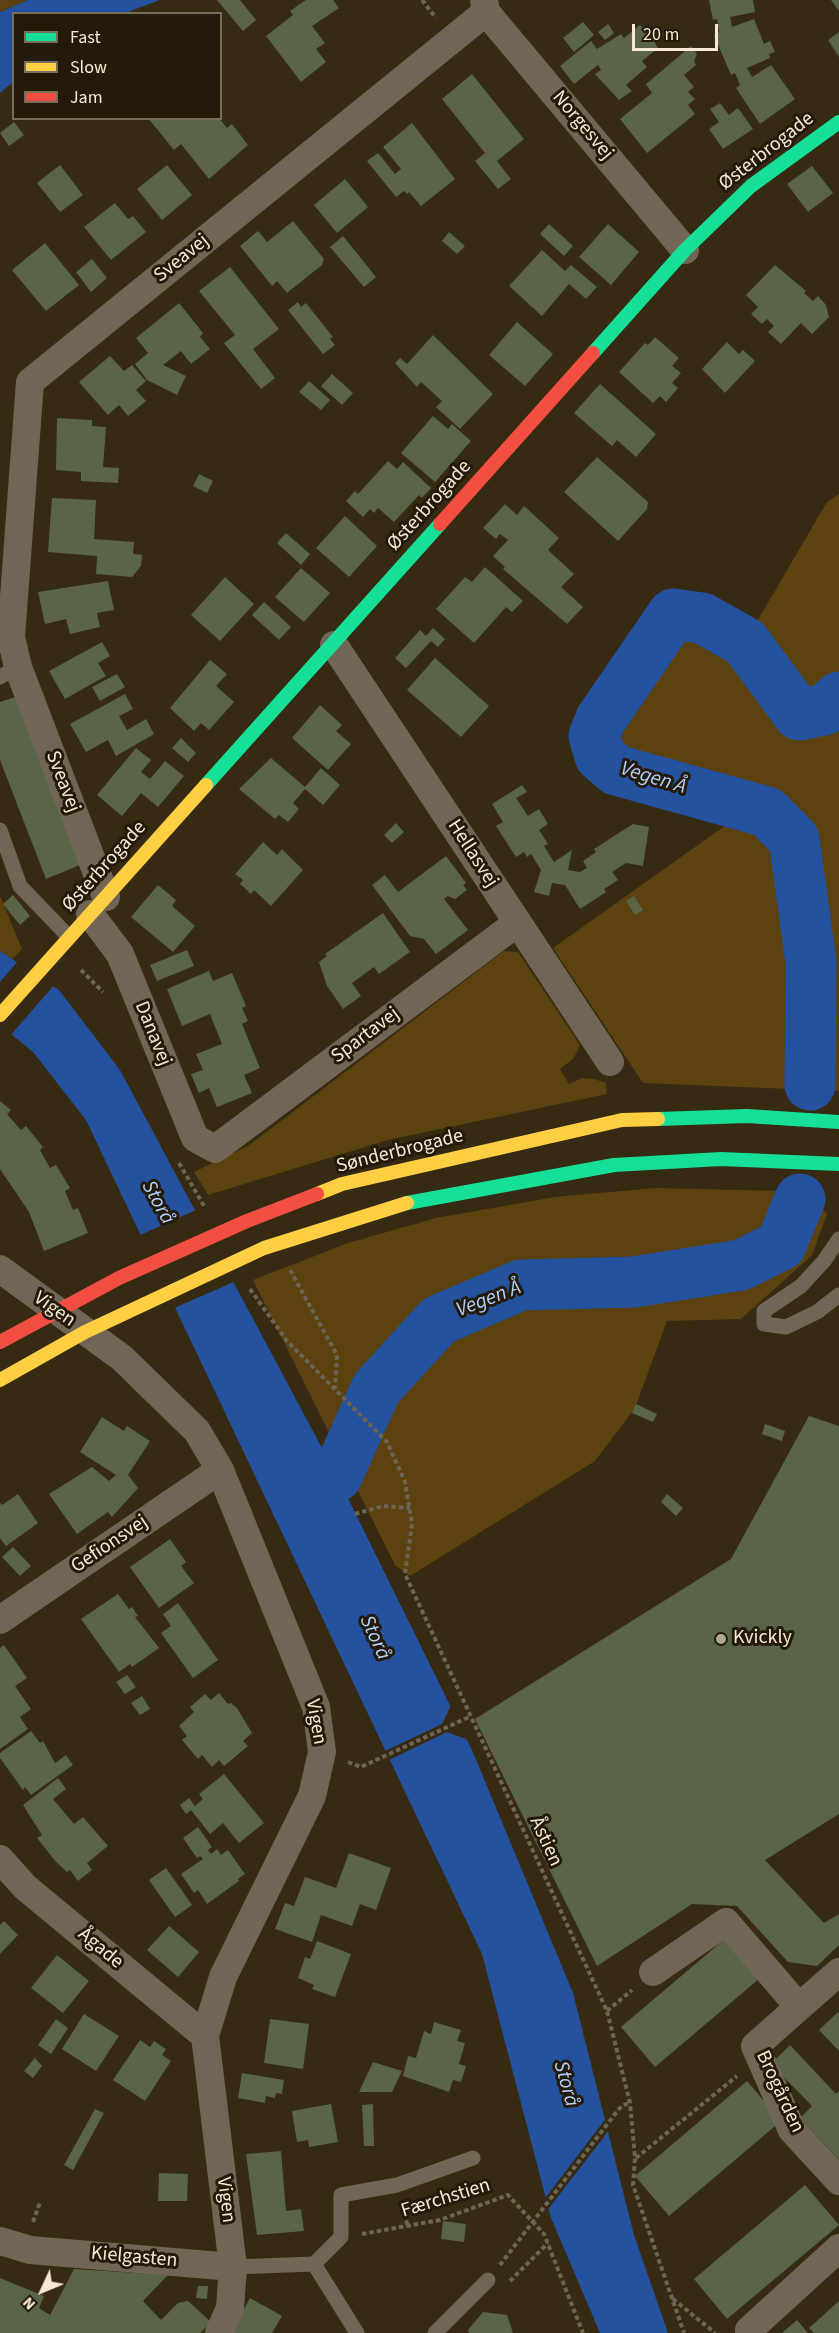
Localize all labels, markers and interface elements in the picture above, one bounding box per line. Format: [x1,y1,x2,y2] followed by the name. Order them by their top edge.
[12,12,222,120] legend
[635,12,720,50] scale bar
[643,22,679,47] text: 20 m
[70,25,101,50] text: Fast
[70,55,107,80] text: Slow
[70,85,103,110] text: Jam
[546,87,618,165] street label: Norgesvej
[715,107,819,197] street label: Østerbrogade
[150,230,214,288] street label: Sveavej
[383,456,477,556] street label: Østerbrogade
[39,748,85,816] street label: Sveavej
[617,757,689,801] water label: Vegen Å
[441,816,503,892] street label: Hellasvej
[58,817,152,917] street label: Østerbrogade
[128,998,176,1070] street label: Danavej
[327,1003,405,1069] street label: Spartavej
[334,1125,466,1179] street label: Sønderbrogade
[135,1177,179,1229] water label: Storå
[453,1276,525,1324] water label: Vegen Å
[28,1287,80,1333] street label: Vigen
[67,1511,153,1579] street label: Gefionsvej
[353,1612,395,1664] water label: Storå
[733,1627,792,1651] place label: Kvickly
[714,1632,728,1646] marker: Kvickly
[299,1697,331,1747] street label: Vigen
[523,1813,567,1871] street label: Åstien
[72,1923,128,1975] street label: Ågade
[750,2047,808,2137] street label: Brogården
[547,2058,583,2110] water label: Storå
[398,2174,494,2224] street label: Færchstien
[210,2176,240,2224] street label: Vigen
[90,2242,178,2274] street label: Kielgasten
[12,2261,72,2321] north arrow
[17,2292,41,2315] text: N

